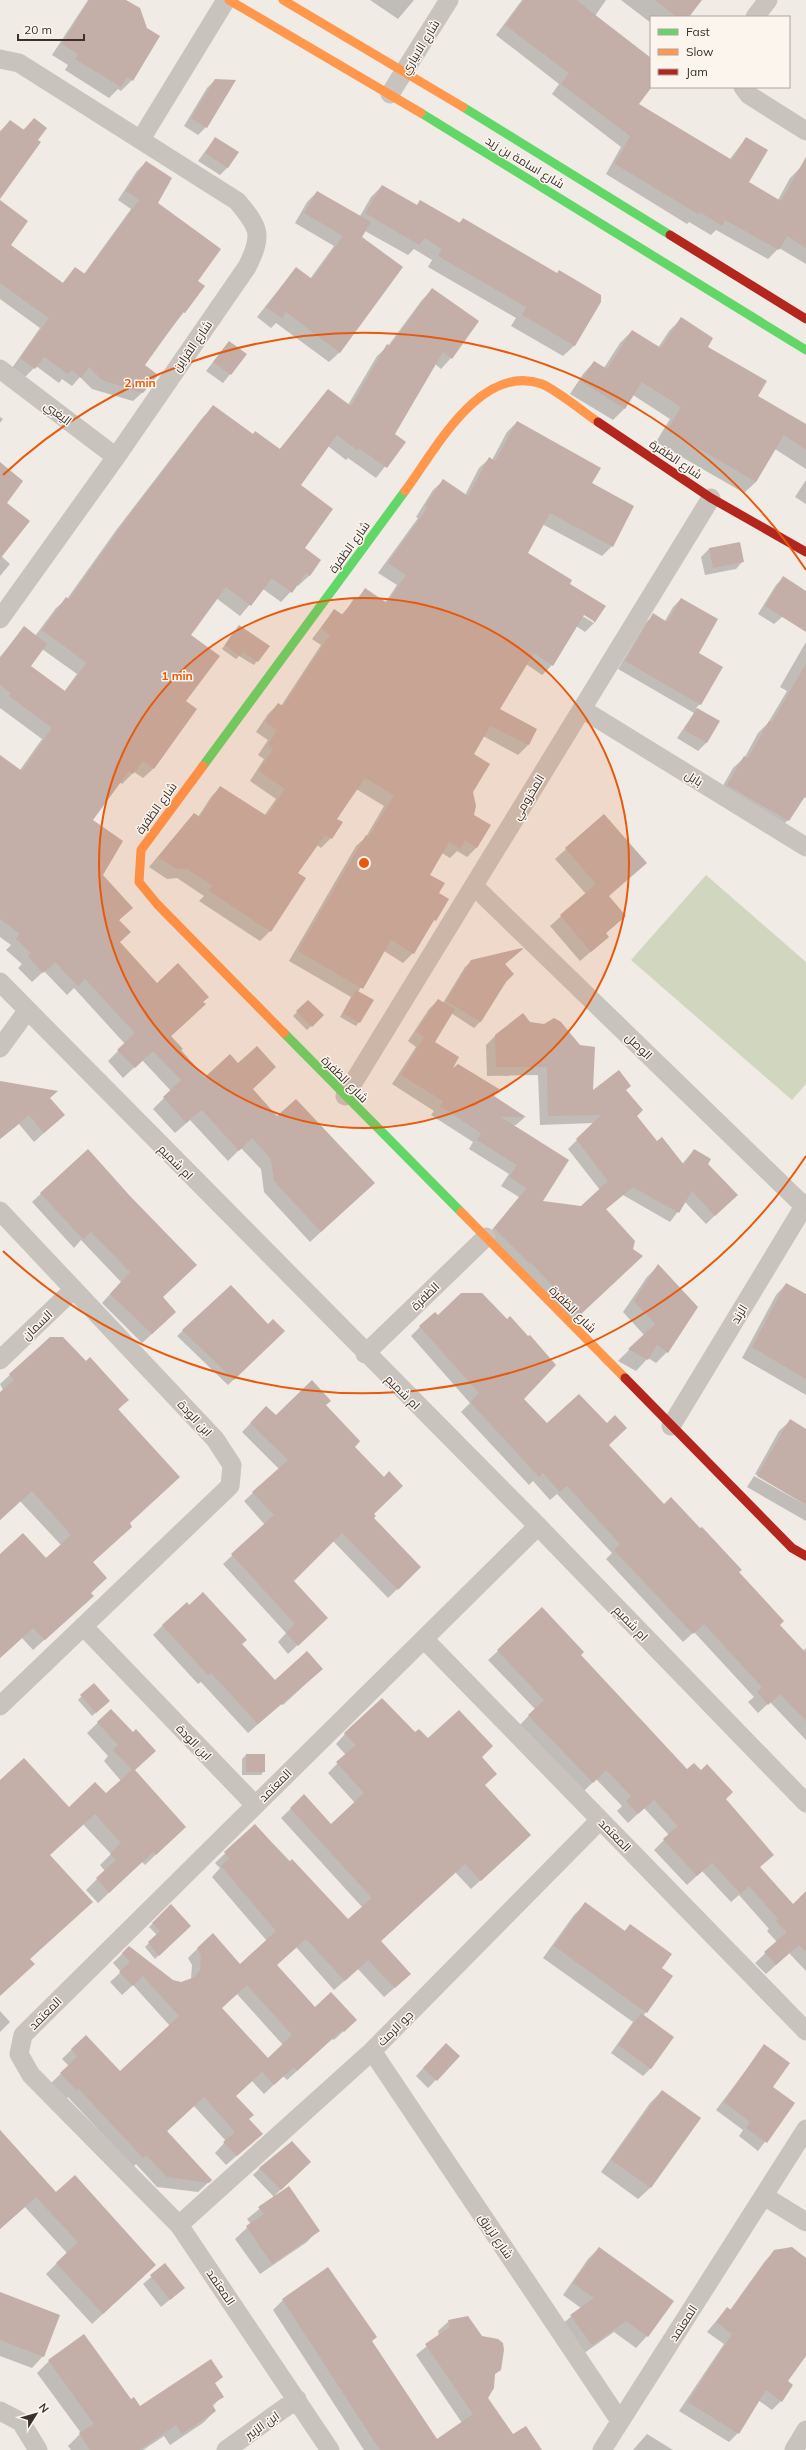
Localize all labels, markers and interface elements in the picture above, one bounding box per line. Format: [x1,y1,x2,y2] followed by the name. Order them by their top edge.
[18,16,84,42] scale bar
[650,16,790,88] legend
[397,17,445,79] street label: شارع الابياري
[24,22,52,37] text: 20 m
[686,24,710,39] text: Fast
[686,44,714,59] text: Slow
[686,64,708,79] text: Jam
[482,133,567,192] street label: شارع اسامة بن زيد
[169,317,216,375] street label: شارع القراين
[124,375,156,390] text: 2 min
[39,398,75,431] street label: اليغبي
[646,436,705,483] street label: شارع الظفرة
[325,518,374,576] street label: شارع الظفرة
[161,668,193,683] text: 1 min
[682,767,706,789] street label: بابل
[509,772,550,824] street label: المخزومي
[132,779,181,837] street label: شارع الظفرة
[357,856,371,870] centre of rings
[622,1030,656,1062] street label: الوصل
[318,1052,372,1106] street label: شارع الظفرة
[155,1141,197,1183] street label: ام شميم
[408,1279,442,1313] street label: الظفرة
[546,1282,600,1336] street label: شارع الظفرة
[727,1302,751,1326] street label: الرند
[19,1307,55,1343] street label: السمان
[382,1371,424,1413] street label: ام شميم
[174,1397,216,1439] street label: ابن الودة
[610,1602,651,1644] street label: ام شميم
[173,1721,215,1763] street label: ابن الودة
[255,1765,295,1805] street label: المعتمد
[596,1815,634,1855] street label: المعتمد
[25,1993,65,2033] street label: المعتمد
[374,2007,416,2049] street label: جو الرمث
[475,2210,517,2262] street label: شارع لزيرق
[204,2266,238,2308] street label: المعتمد
[666,2302,700,2344] street label: المعتمد
[16,2394,56,2434] north arrow
[36,2400,52,2416] text: N
[241,2408,282,2443] street label: ابن الزبير

